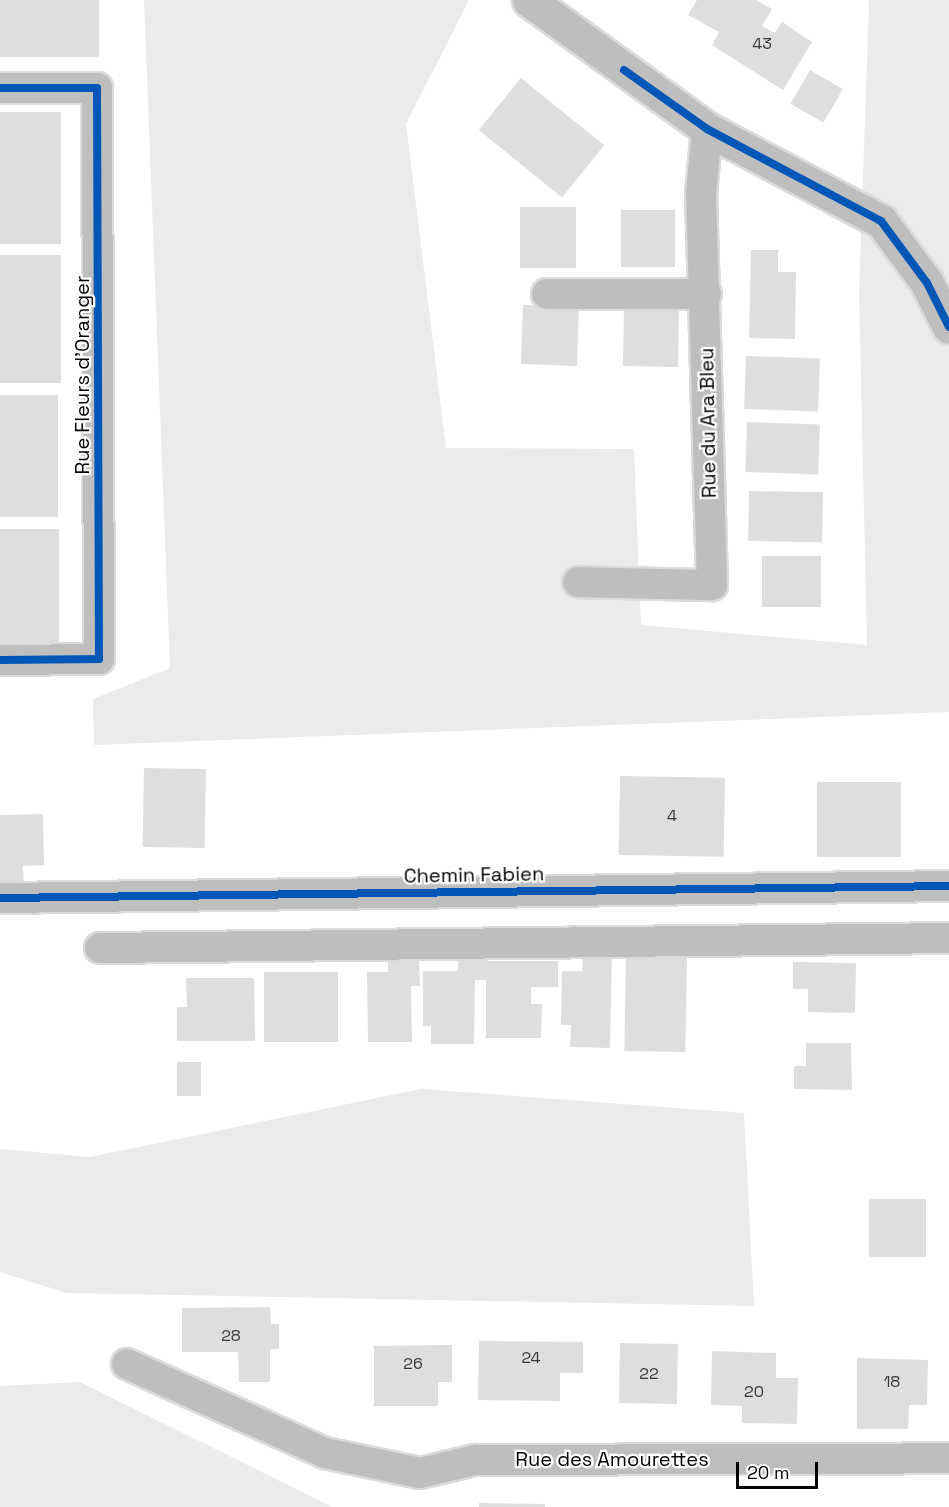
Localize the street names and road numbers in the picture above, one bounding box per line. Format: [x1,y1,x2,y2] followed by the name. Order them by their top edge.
[70,276,94,474] street label: Rue Fleurs d'Oranger
[695,347,721,499] street label: Rue du Ara Bleu
[404,862,544,888] street label: Chemin Fabien
[515,1447,709,1471] street label: Rue des Amourettes

